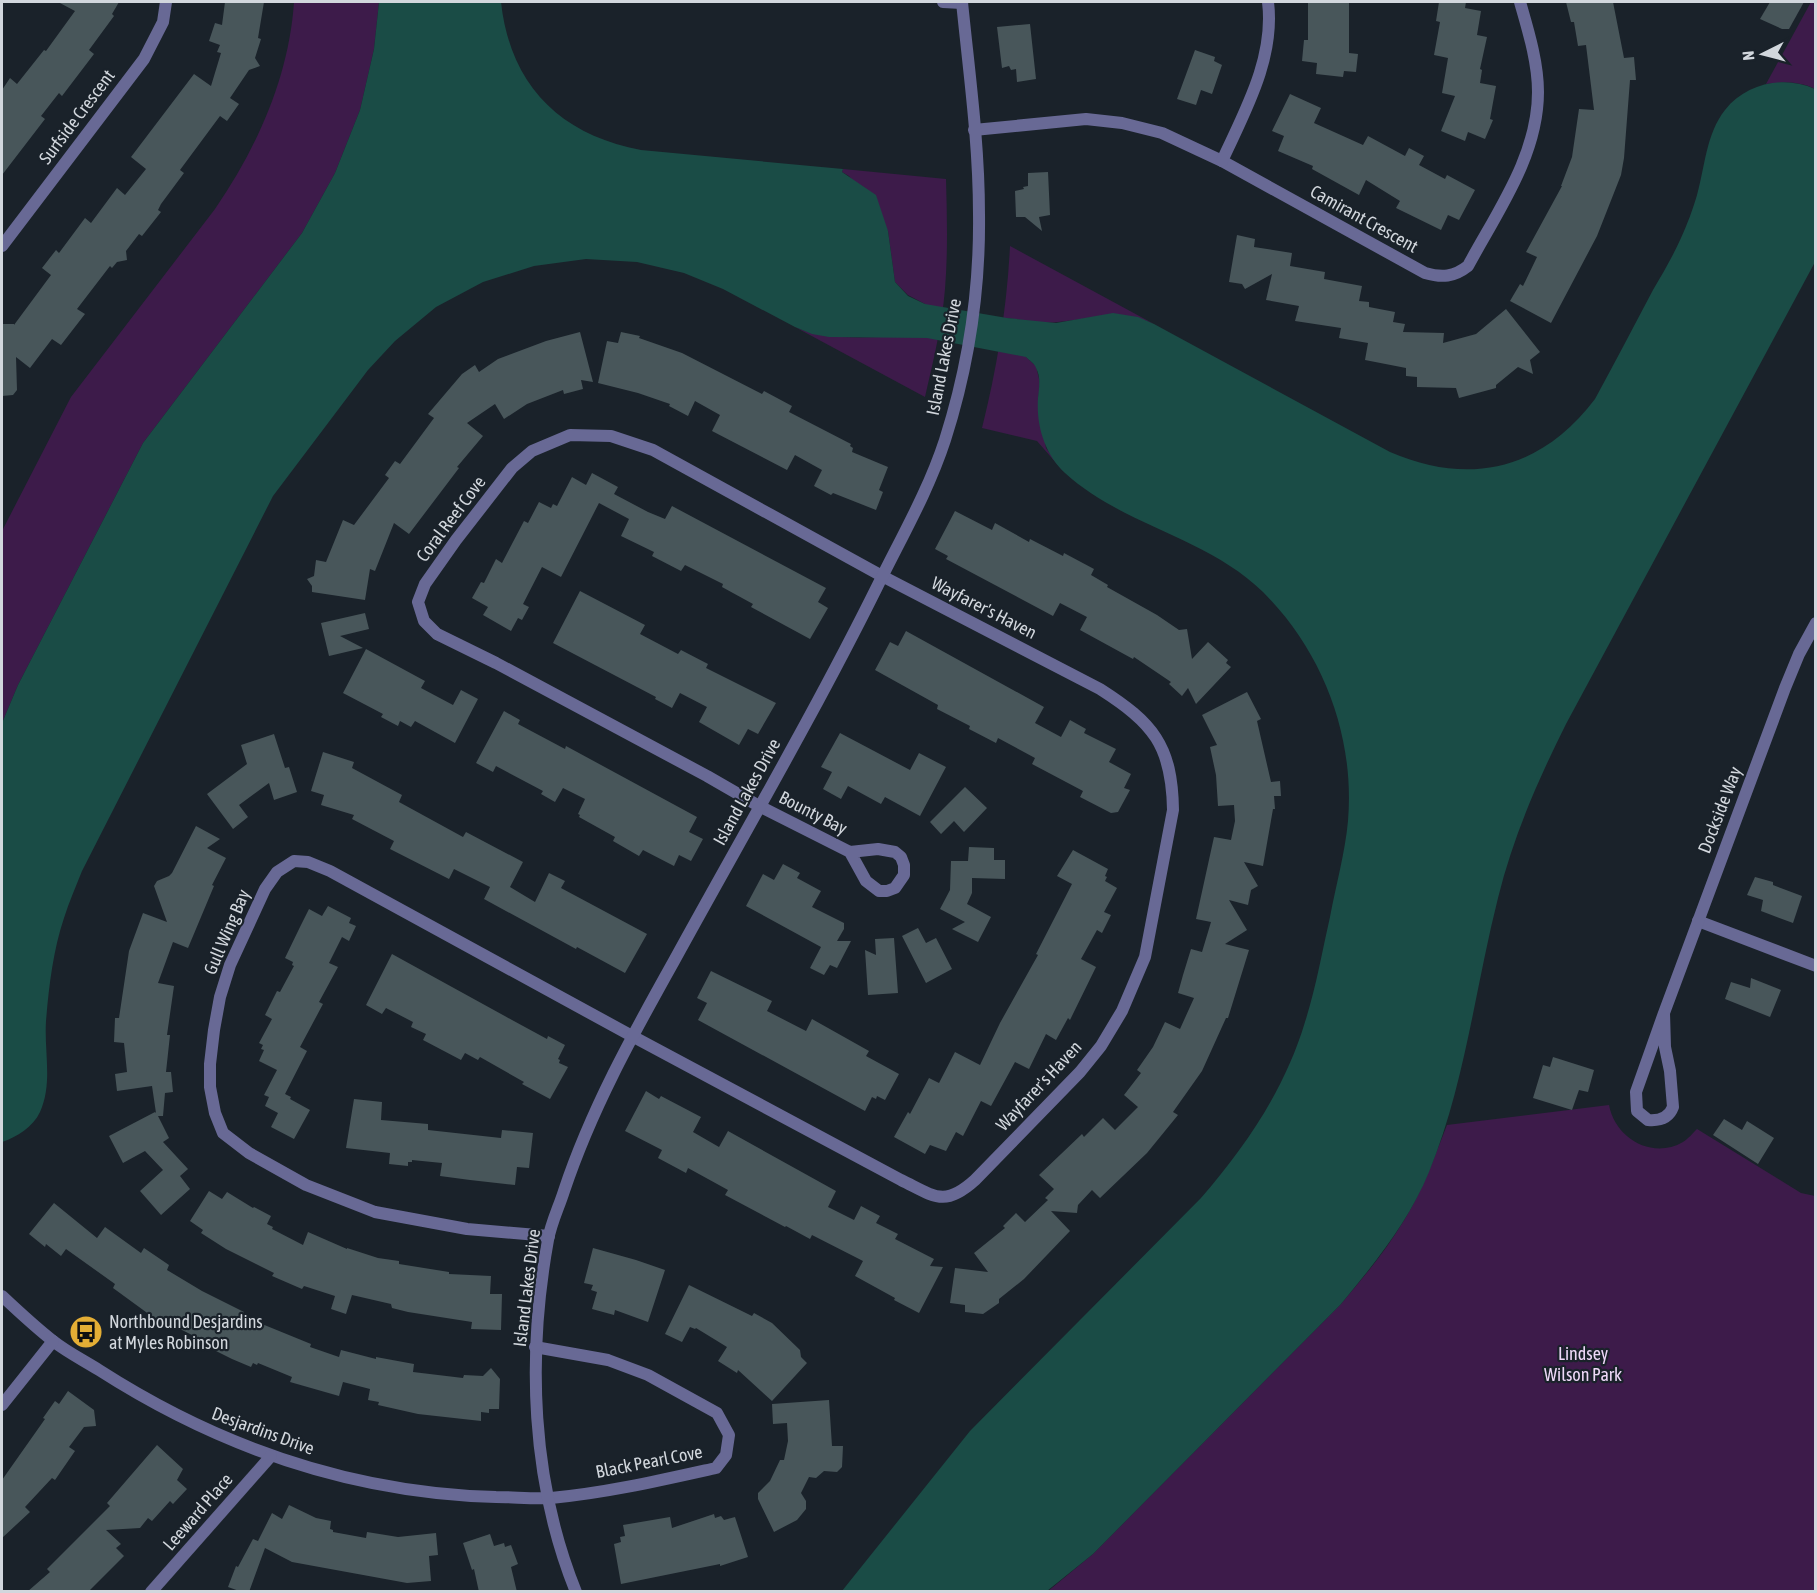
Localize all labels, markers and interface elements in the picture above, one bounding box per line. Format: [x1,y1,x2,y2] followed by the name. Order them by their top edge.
[1733,24,1793,84] north arrow
[1739,50,1758,61] text: N
[34,65,119,168] street label: Surfside Crescent
[1307,180,1422,257] street label: Camirant Crescent
[922,297,965,417] street label: Island Lakes Drive
[412,472,490,566] street label: Coral Reef Cove
[928,572,1040,643] street label: Wayfarer's Haven
[709,735,785,849] street label: Island Lakes Drive
[1693,764,1746,856] street label: Dockside Way
[776,786,851,839] street label: Bounty Bay
[199,886,254,978] street label: Gull Wing Bay
[992,1036,1086,1135] street label: Wayfarer's Haven
[509,1228,544,1348] street label: Island Lakes Drive
[109,1311,263,1353] place label: Northbound Desjardins at Myles Robinson
[68,1314,104,1350] bus stop icon: Northbound Desjardins at Myles Robinson
[1544,1343,1622,1385] park label: Lindsey Wilson Park
[209,1402,317,1459] street label: Desjardins Drive
[594,1441,704,1482] street label: Black Pearl Cove
[159,1469,237,1554] street label: Leeward Place

